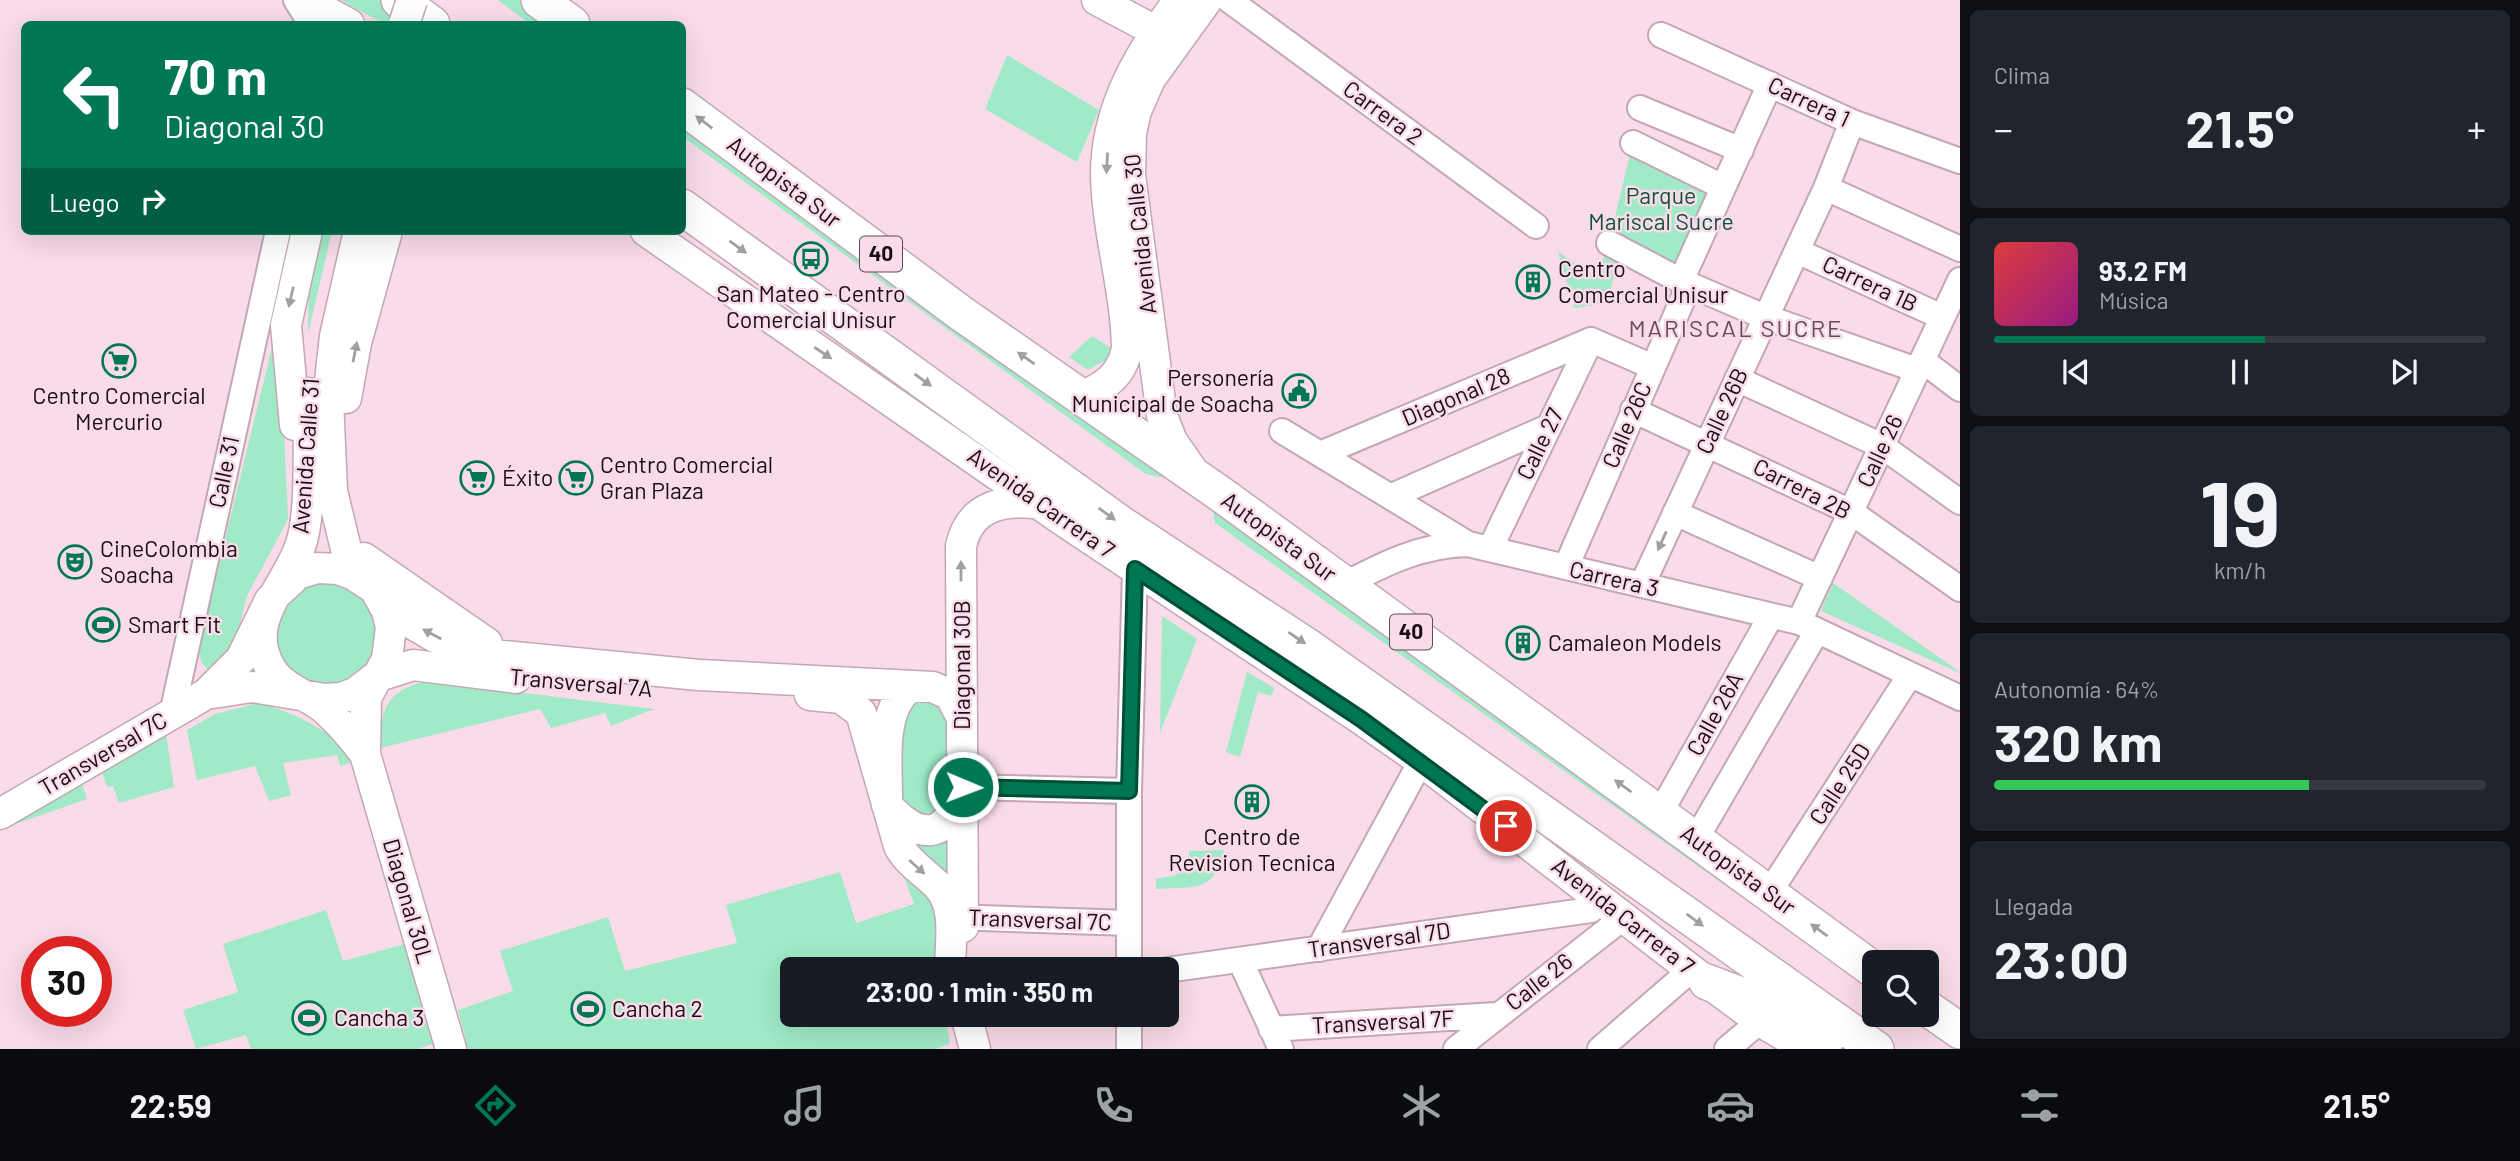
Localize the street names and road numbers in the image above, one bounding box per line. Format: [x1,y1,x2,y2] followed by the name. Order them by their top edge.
[1764,70,1855,132] street label: Carrera 1
[1338,74,1429,150] street label: Carrera 2
[722,129,848,233] street label: Autopista Sur
[1117,153,1161,316] street label: Avenida Calle 30
[860,236,902,272] road number: 40
[1818,249,1922,317] street label: Carrera 1B
[1397,361,1514,431] street label: Diagonal 28
[1689,363,1753,458] street label: Calle 26B
[286,377,324,535] street label: Avenida Calle 31
[1595,377,1657,472] street label: Calle 26C
[1510,403,1568,484] street label: Calle 27
[1850,410,1908,491] street label: Calle 26
[202,433,244,510] street label: Calle 31
[963,441,1121,563] street label: Avenida Carrera 7
[1749,452,1856,525] street label: Carrera 2B
[1217,485,1343,588] street label: Autopista Sur
[1567,554,1662,602] street label: Carrera 3
[947,600,975,730] street label: Diagonal 30B
[1390,614,1432,650] road number: 40
[508,662,654,702] street label: Transversal 7A
[1680,667,1748,760] street label: Calle 26A
[33,705,172,801] street label: Transversal 7C
[1803,738,1876,829] street label: Calle 25D
[1676,818,1802,921] street label: Autopista Sur
[378,835,440,966] street label: Diagonal 30L
[1547,851,1701,980] street label: Avenida Carrera 7
[968,903,1112,935] street label: Transversal 7C
[1306,915,1452,963] street label: Transversal 7D
[1499,946,1577,1016] street label: Calle 26
[1311,1003,1455,1039] street label: Transversal 7F

